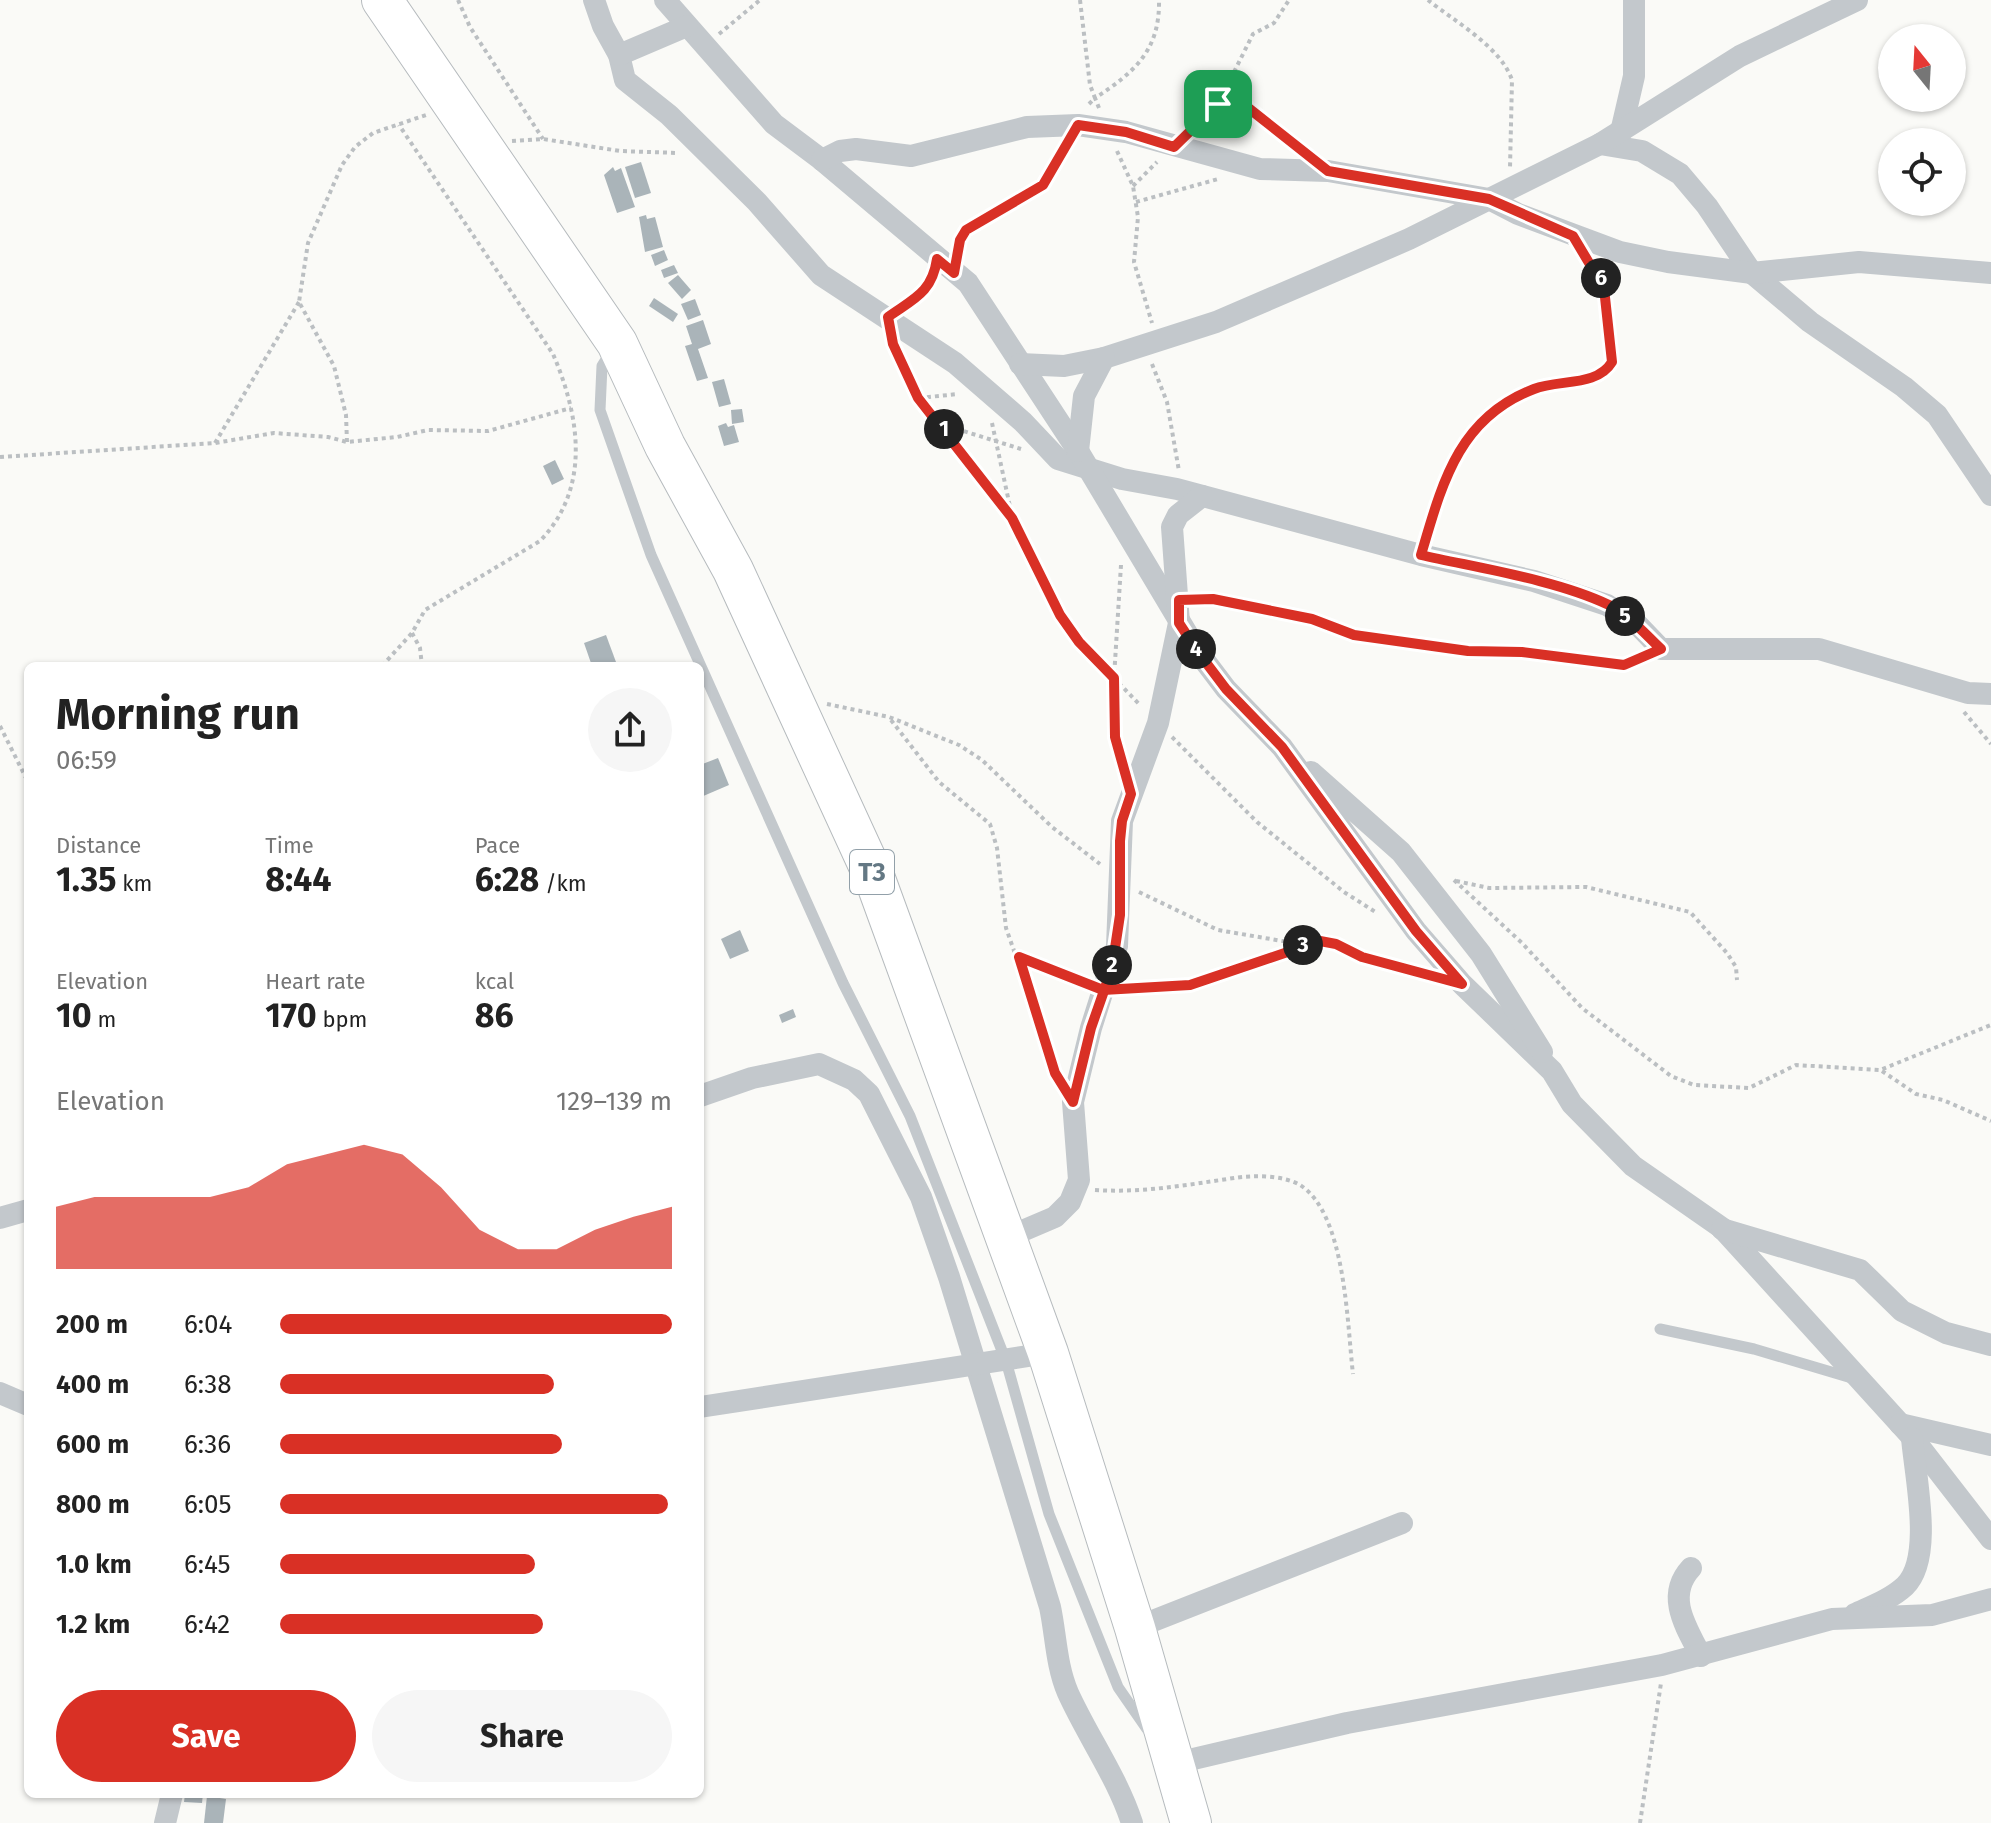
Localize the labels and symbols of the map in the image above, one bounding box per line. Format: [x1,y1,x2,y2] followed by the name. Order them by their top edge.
[1878,24,1966,112] north arrow
[1184,70,1252,138] pin
[1581,258,1621,298] pin: 6
[924,409,964,449] pin: 1
[1605,596,1645,636] pin: 5
[1176,629,1216,669] pin: 4
[850,850,894,894] road number: T3
[1283,925,1323,965] pin: 3
[1092,945,1132,985] pin: 2

